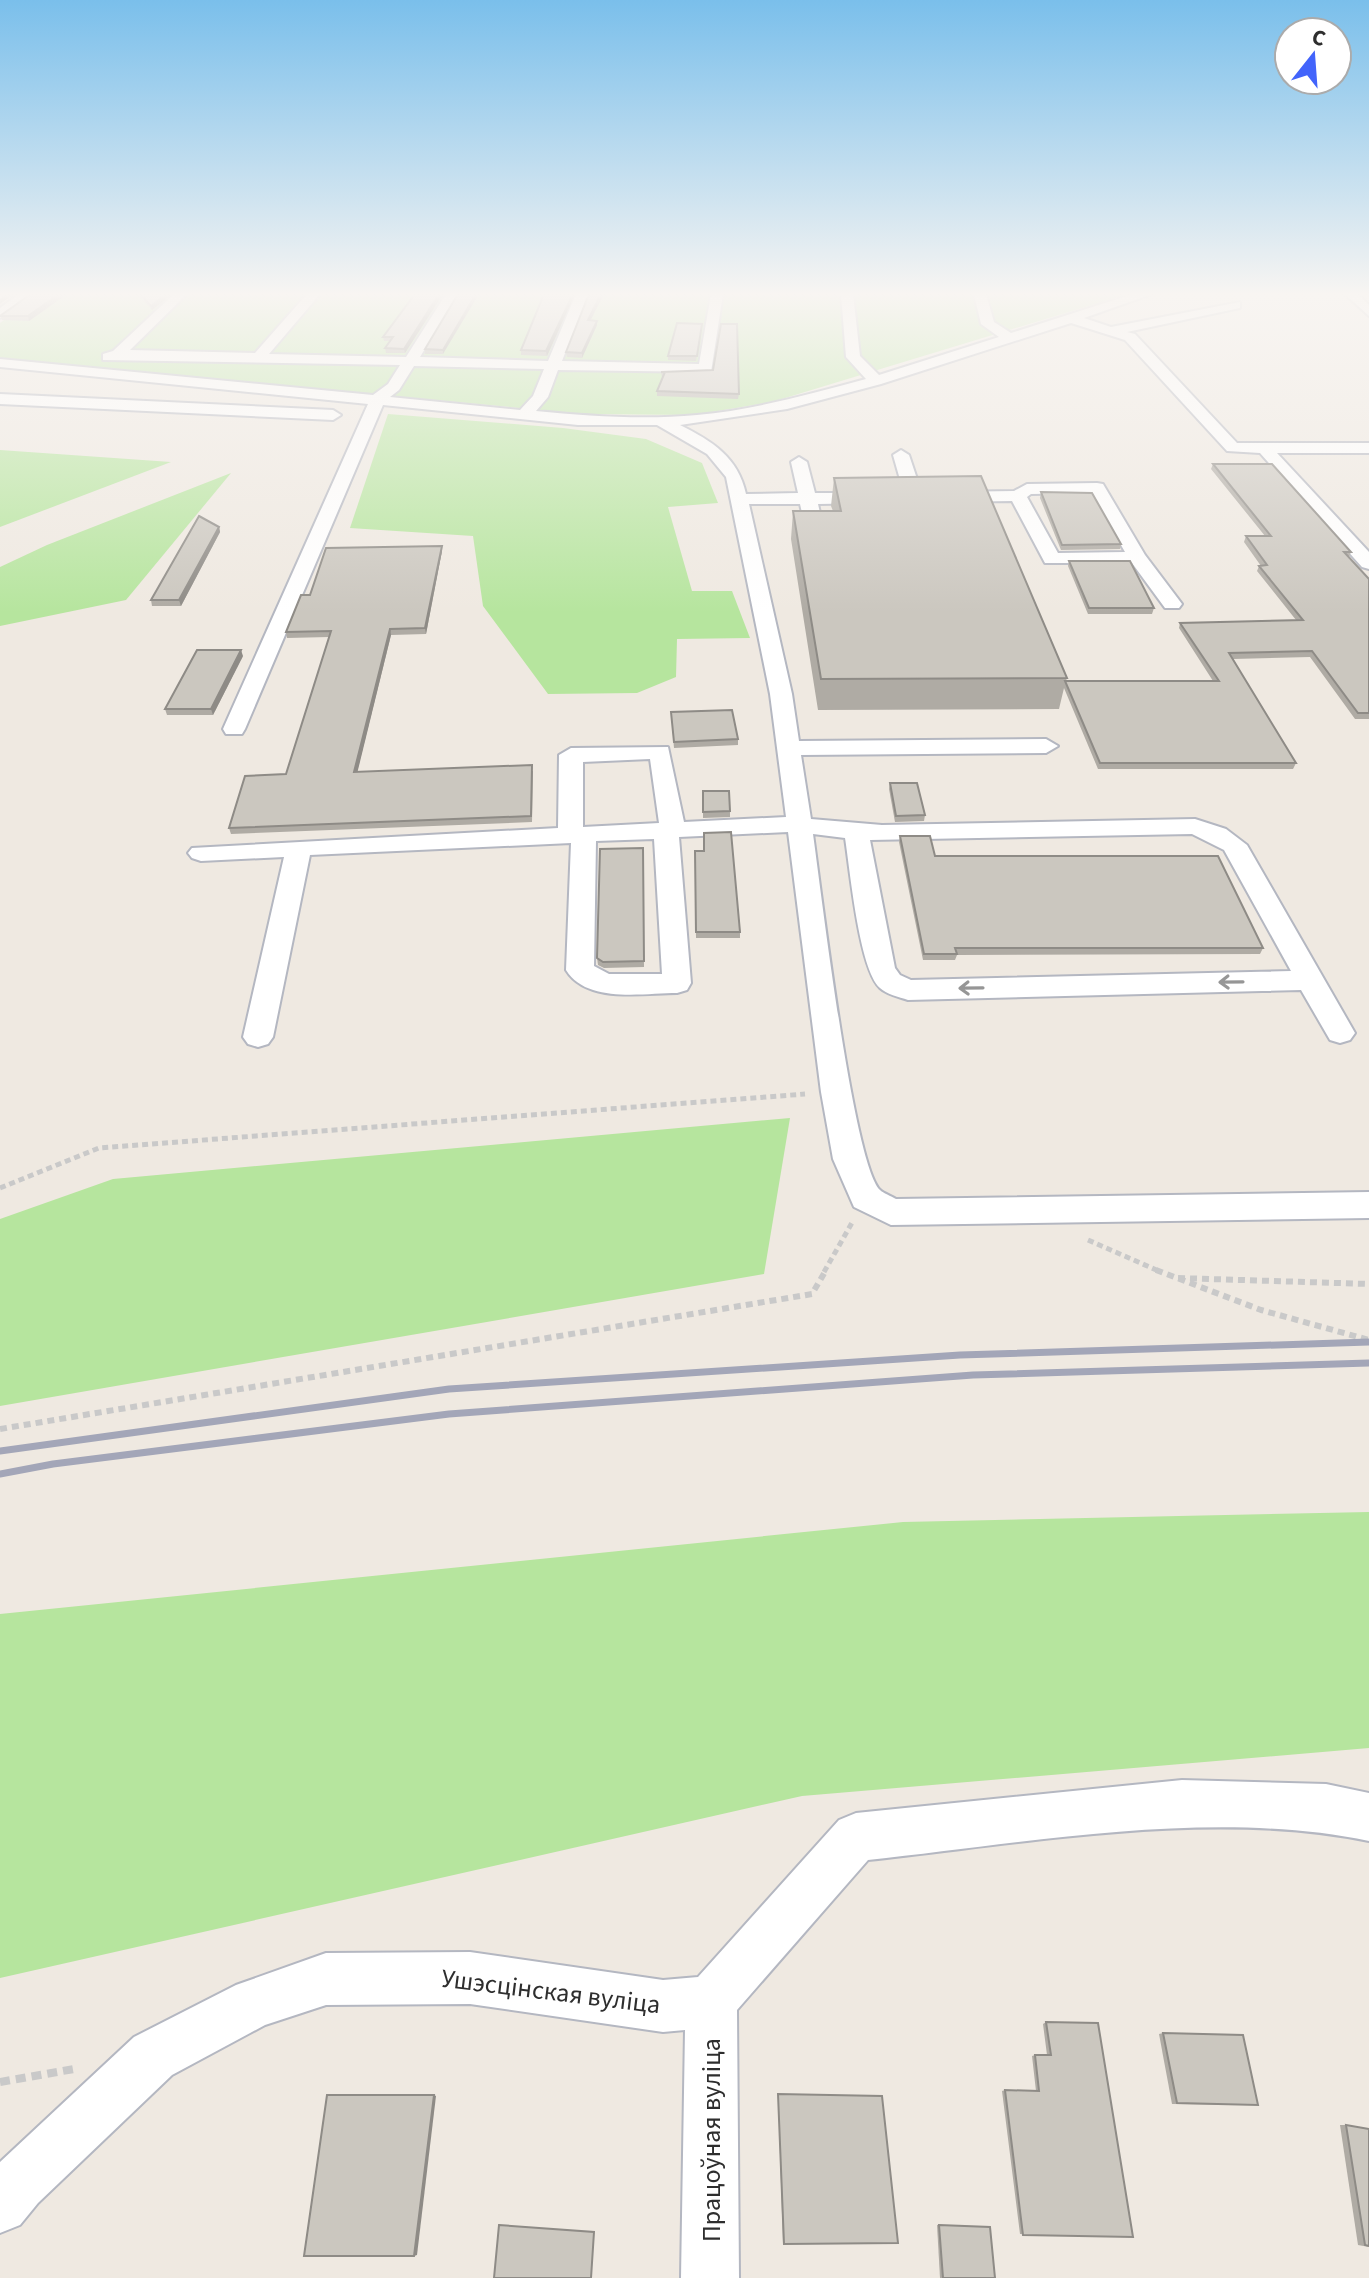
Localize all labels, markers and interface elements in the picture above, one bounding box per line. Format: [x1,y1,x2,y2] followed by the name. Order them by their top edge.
[1273,16,1353,96] north arrow
[1308,21,1330,55] text: С
[1218,974,1245,989] one-way arrow
[958,981,985,996] one-way arrow
[439,1960,663,2023] street label: Ушэсцінская вуліца
[693,2038,730,2242] street label: Працоўная вуліца

